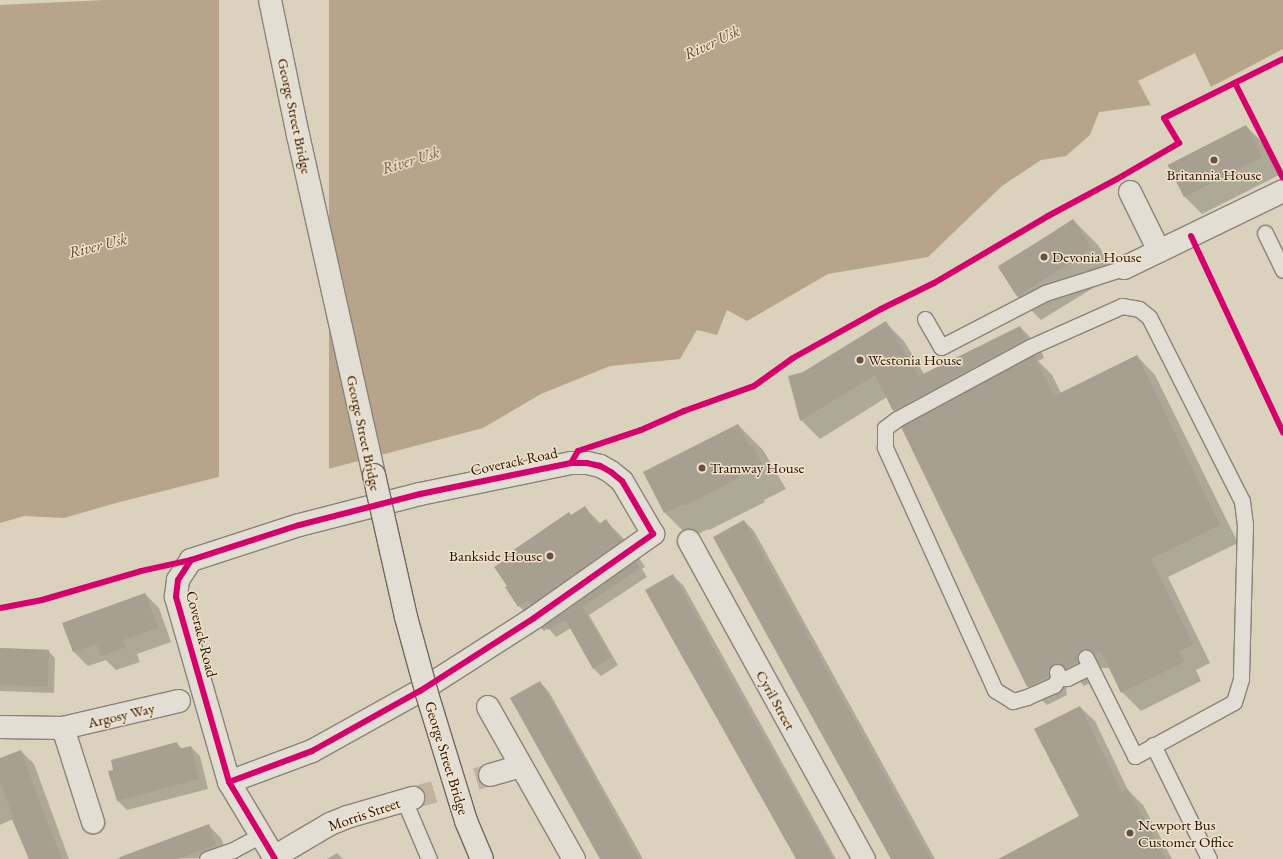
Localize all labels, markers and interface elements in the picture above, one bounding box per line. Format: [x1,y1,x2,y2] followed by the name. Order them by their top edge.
[681,22,743,64] water label: River Usk
[274,56,316,176] street label: George Street Bridge
[380,143,442,179] water label: River Usk
[1209,155,1219,165] marker: Britannia House
[1167,166,1261,184] place label: Britannia House
[67,229,129,263] water label: River Usk
[1052,248,1142,266] place label: Devonia House
[1039,252,1049,262] marker: Devonia House
[868,351,962,369] place label: Westonia House
[855,355,865,365] marker: Westonia House
[343,373,385,493] street label: George Street Bridge
[469,443,559,479] street label: Coverack Road
[710,459,804,477] place label: Tramway House
[697,463,707,473] marker: Tramway House
[449,547,542,565] place label: Bankside House
[545,551,555,561] marker: Bankside House
[183,589,221,679] street label: Coverack Road
[752,667,800,733] street label: Cyril Street
[86,699,156,731] street label: Argosy Way
[421,699,473,817] street label: George Street Bridge
[326,793,402,835] street label: Morris Street
[1138,815,1234,850] place label: Newport Bus Customer Office
[1125,828,1135,838] marker: Newport Bus Customer Office

